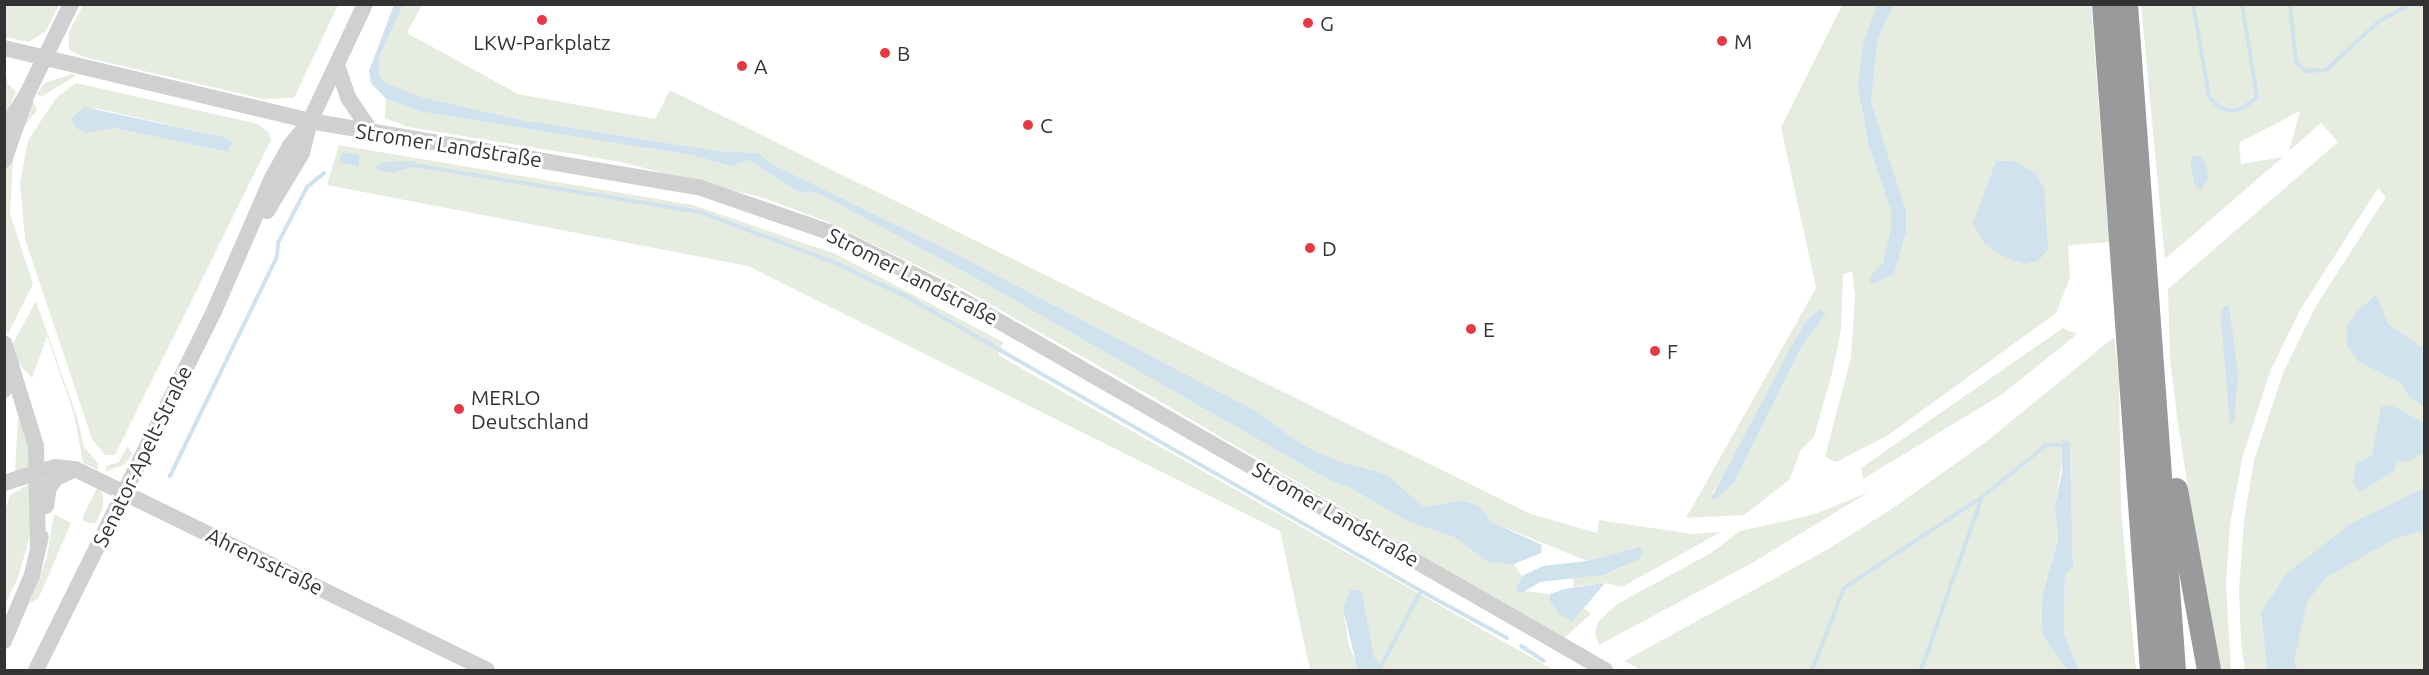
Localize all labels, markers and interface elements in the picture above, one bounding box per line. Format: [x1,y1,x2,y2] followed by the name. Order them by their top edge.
[1320,10,1334,36] place label: G
[535,13,549,27] marker: LKW-Parkplatz
[1301,16,1315,30] marker: G
[1734,28,1752,54] place label: M
[473,29,611,55] place label: LKW-Parkplatz
[1715,34,1729,48] marker: M
[897,40,910,66] place label: B
[878,46,892,60] marker: B
[754,53,768,79] place label: A
[735,59,749,73] marker: A
[1040,112,1053,138] place label: C
[354,118,544,172] street label: Stromer Landstraße
[1021,118,1035,132] marker: C
[823,222,1003,330] street label: Stromer Landstraße
[1322,235,1337,261] place label: D
[1303,241,1317,255] marker: D
[1483,316,1495,342] place label: E
[1464,322,1478,336] marker: E
[1667,338,1678,364] place label: F
[1648,344,1662,358] marker: F
[87,361,197,551] street label: Senator-Apelt-Straße
[471,384,589,434] place label: MERLO Deutschland
[452,402,466,416] marker: MERLO Deutschland
[1248,456,1424,572] street label: Stromer Landstraße
[203,522,327,600] street label: Ahrensstraße

